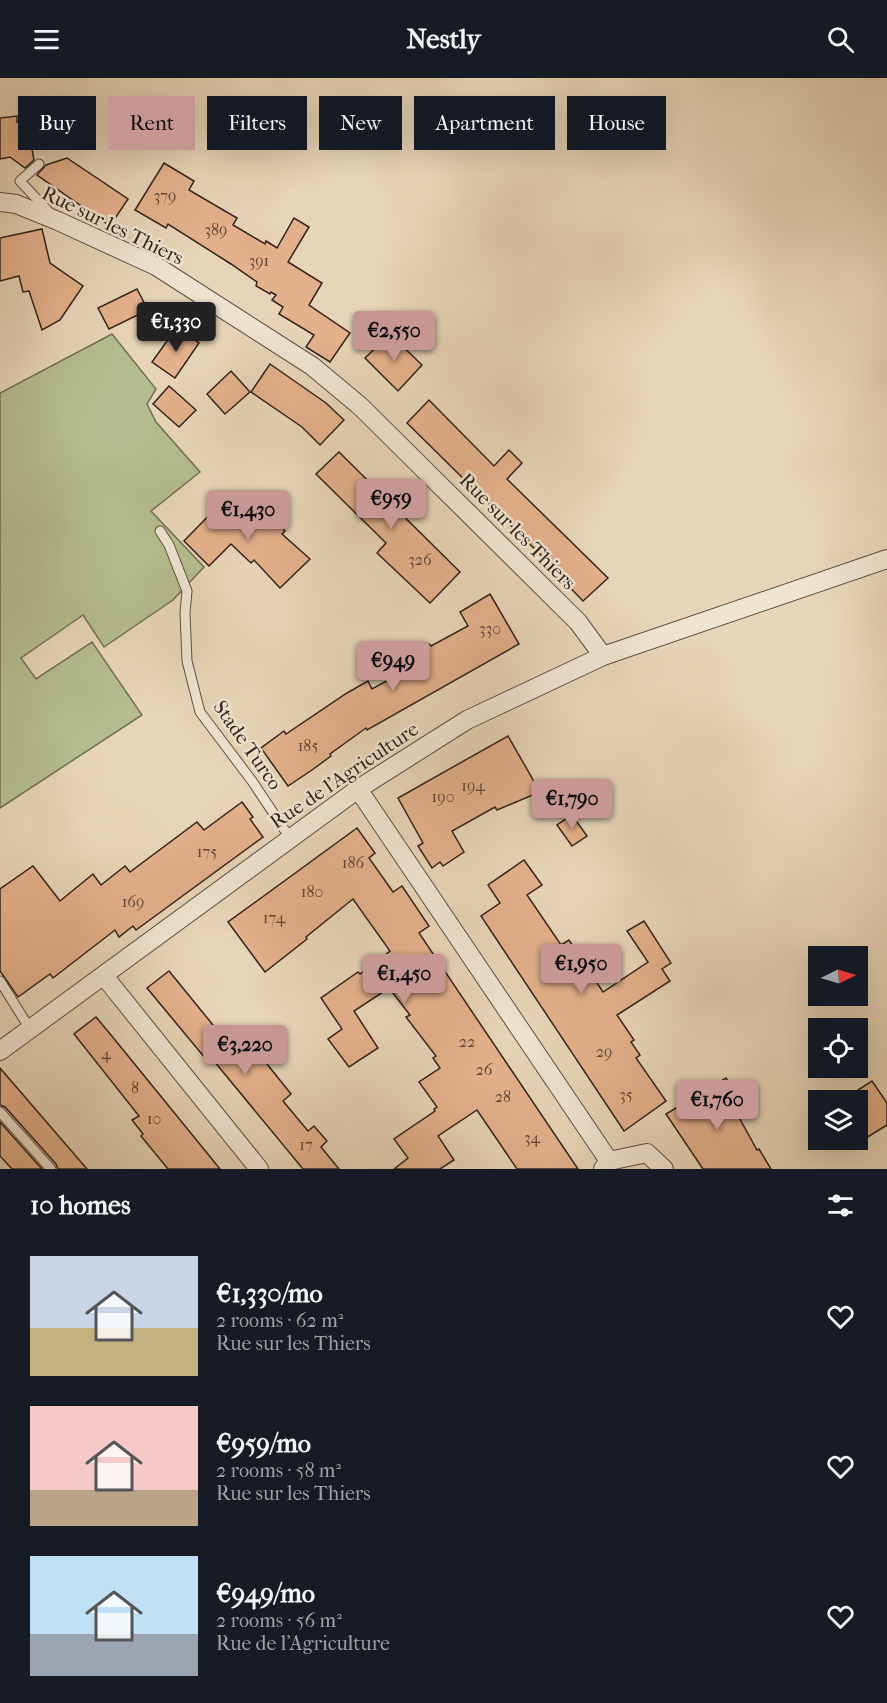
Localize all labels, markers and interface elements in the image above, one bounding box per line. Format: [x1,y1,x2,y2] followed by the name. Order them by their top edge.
[30,23,63,56] icon: menu
[406,23,481,55] text: Nestly
[824,23,857,56] icon: search
[18,96,96,150] chip: Buy
[108,96,195,150] chip: Rent
[207,96,307,150] chip: Filters
[319,96,402,150] chip: New
[414,96,555,150] chip: Apartment
[567,96,666,150] chip: House
[38,181,187,270] street label: Rue sur les Thiers
[154,186,176,205] house number: 379
[205,220,228,239] house number: 389
[249,251,269,270] house number: 391
[127,302,225,353] pin: €1,330
[151,310,201,333] text: €1,330
[345,311,443,362] pin: €2,550
[367,319,421,342] text: €2,550
[455,469,580,594] street label: Rue sur les Thiers
[355,479,427,530] pin: €959
[370,487,412,510] text: €959
[199,490,297,541] pin: €1,430
[221,498,275,521] text: €1,430
[408,550,432,569] house number: 326
[479,619,501,638] house number: 330
[357,641,429,692] pin: €949
[371,649,415,672] text: €949
[208,696,287,794] street label: Stade Turco
[266,717,423,834] street label: Rue de l'Agriculture
[298,736,318,755] house number: 185
[461,776,485,795] house number: 194
[523,779,621,830] pin: €1,790
[432,787,454,806] house number: 190
[545,787,599,810] text: €1,790
[197,842,217,861] house number: 175
[342,853,365,872] house number: 186
[301,882,323,901] house number: 180
[122,892,144,911] house number: 169
[263,908,286,927] house number: 174
[532,944,630,995] pin: €1,950
[808,946,868,1006] north arrow
[808,946,868,1150] map controls
[555,952,607,975] text: €1,950
[355,954,453,1005] pin: €1,450
[377,962,431,985] text: €1,450
[808,1018,868,1078] button: locate
[196,1025,294,1076] pin: €3,220
[459,1032,475,1051] house number: 22
[217,1033,273,1056] text: €3,220
[596,1042,612,1061] house number: 29
[101,1044,111,1063] house number: 4
[476,1060,493,1079] house number: 26
[131,1078,139,1097] house number: 8
[668,1080,766,1131] pin: €1,760
[619,1085,633,1104] house number: 35
[495,1087,511,1106] house number: 28
[690,1088,744,1111] text: €1,760
[808,1090,868,1150] button: layers
[147,1109,161,1128] house number: 10
[524,1128,541,1147] house number: 34
[299,1135,313,1154] house number: 17
[824,1189,857,1222] icon: filters
[30,1190,131,1221] text: 10 homes
[216,1278,323,1309] text: €1,330/mo
[78,1280,150,1352] icon: home
[824,1300,857,1333] icon: heart
[216,1309,343,1332] text: 2 rooms · 62 m²
[216,1332,371,1355] text: Rue sur les Thiers
[216,1428,311,1459] text: €959/mo
[78,1430,150,1502] icon: home
[824,1450,857,1483] icon: heart
[216,1459,341,1482] text: 2 rooms · 58 m²
[216,1482,371,1505] text: Rue sur les Thiers
[216,1578,315,1609] text: €949/mo
[78,1580,150,1652] icon: home
[824,1600,857,1633] icon: heart
[216,1609,342,1632] text: 2 rooms · 56 m²
[216,1632,390,1655] text: Rue de l'Agriculture

